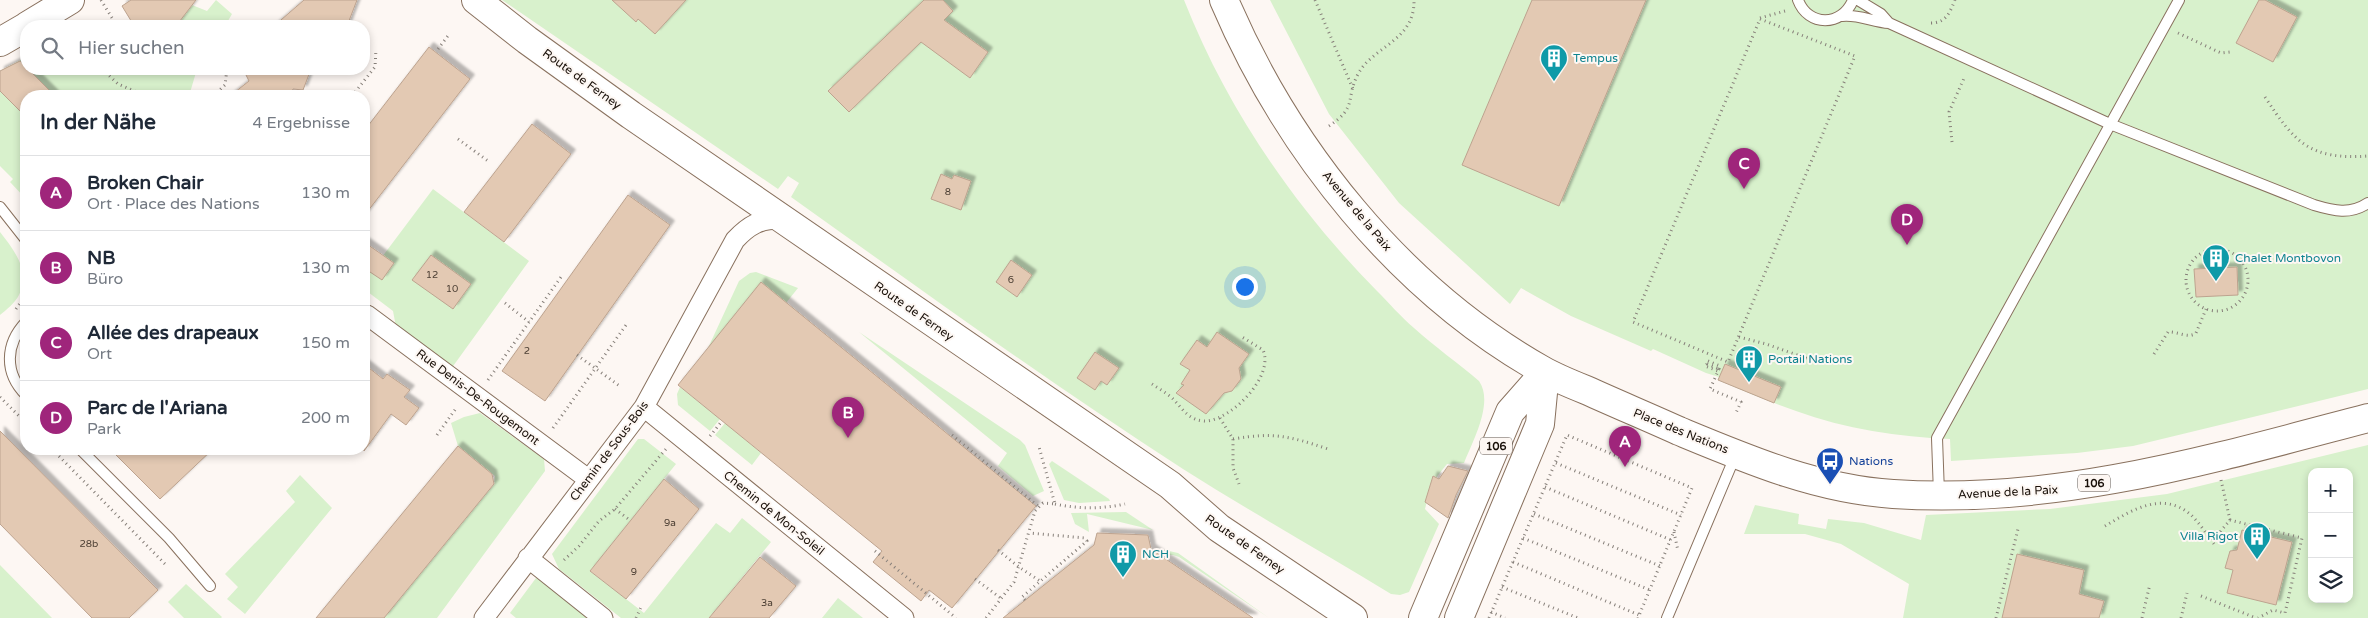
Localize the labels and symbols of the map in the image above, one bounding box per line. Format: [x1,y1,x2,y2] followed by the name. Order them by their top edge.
[1539,43,1569,82] building icon: Tempus
[540,46,624,113] street label: Route de Ferney
[1573,51,1618,65] place label: Tempus
[1728,148,1760,189] pin: C
[1319,168,1395,254] street label: Avenue de la Paix
[945,186,951,198] house number: 8
[1891,204,1923,245] pin: D
[2201,243,2231,282] building icon: Chalet Montbovon
[2235,251,2341,265] place label: Chalet Montbovon
[426,269,438,281] house number: 12
[1008,274,1014,286] house number: 6
[1232,274,1258,300] your location
[872,278,957,344] street label: Route de Ferney
[446,283,458,295] house number: 10
[1734,344,1764,383] building icon: Portail Nations
[524,345,530,357] house number: 2
[414,346,543,448] street label: Rue Denis-De-Rougemont
[1768,352,1853,366] place label: Portail Nations
[832,397,864,438] pin: B
[567,398,651,504] street label: Chemin de Sous-Bois
[1631,406,1731,457] street label: Place des Nations
[1609,426,1641,467] pin: A
[1480,438,1512,454] road number: 106
[1815,446,1845,485] bus stop icon: Nations
[1849,454,1893,468] place label: Nations
[721,468,827,558] street label: Chemin de Mon-Soleil
[2078,474,2110,492] road number: 106
[1958,482,2058,502] street label: Avenue de la Paix
[1203,511,1288,577] street label: Route de Ferney
[664,517,676,529] house number: 9a
[2242,521,2272,560] building icon: Villa Rigot
[2180,529,2238,543] place label: Villa Rigot
[80,538,98,550] house number: 28b
[1108,539,1138,578] building icon: NCH
[1142,547,1169,561] place label: NCH
[631,566,637,578] house number: 9
[761,597,773,609] house number: 3a

